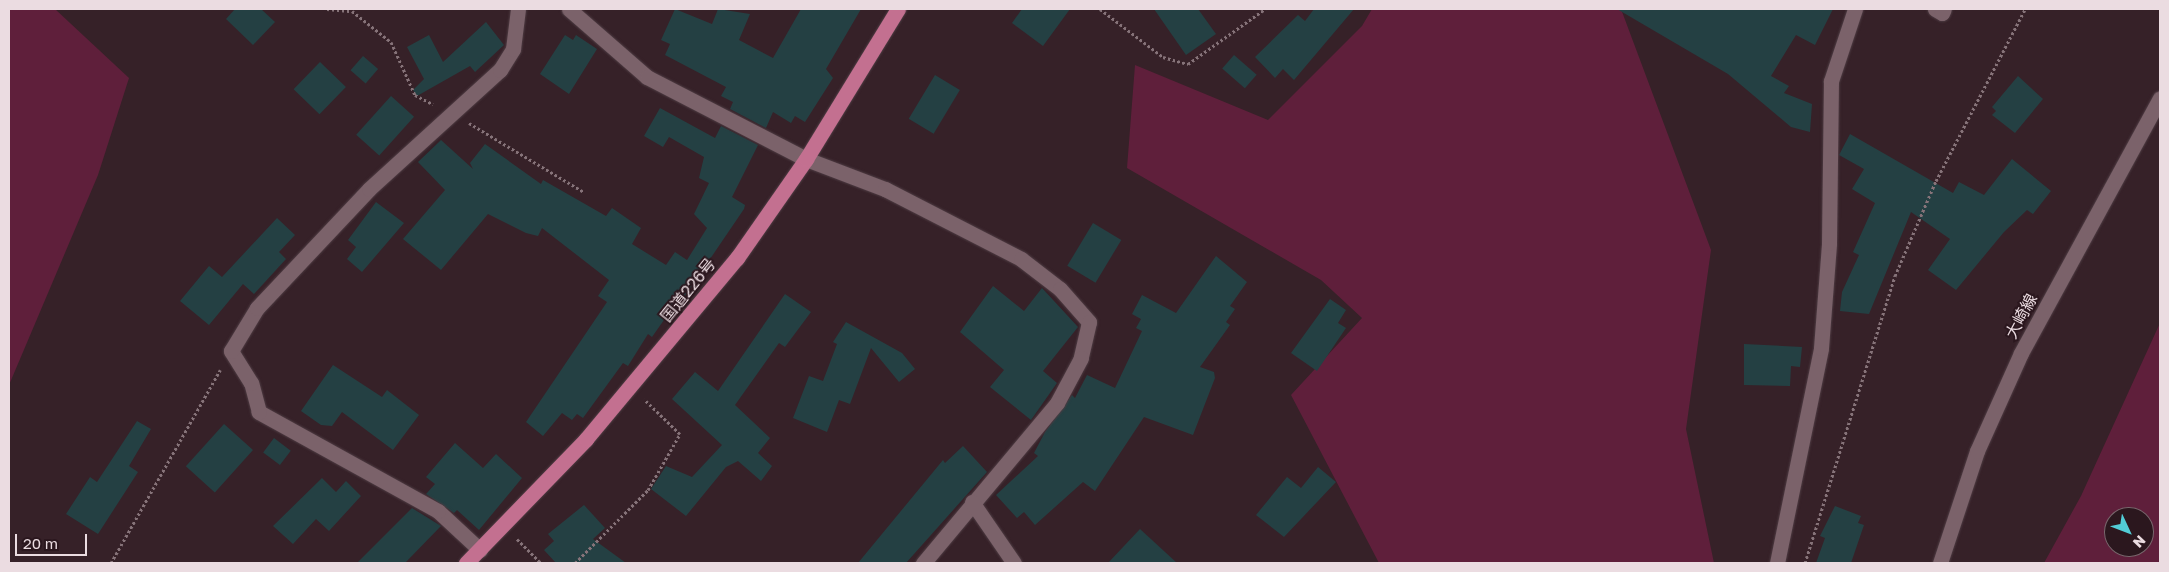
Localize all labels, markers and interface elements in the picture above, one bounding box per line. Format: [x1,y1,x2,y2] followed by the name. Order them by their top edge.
[657,254,719,326] street label: 国道226号
[2001,290,2041,342] street label: 大崎線
[2104,507,2154,557] north arrow
[18,524,90,556] scale bar
[2130,532,2149,552] text: N
[23,534,58,552] text: 20 m

